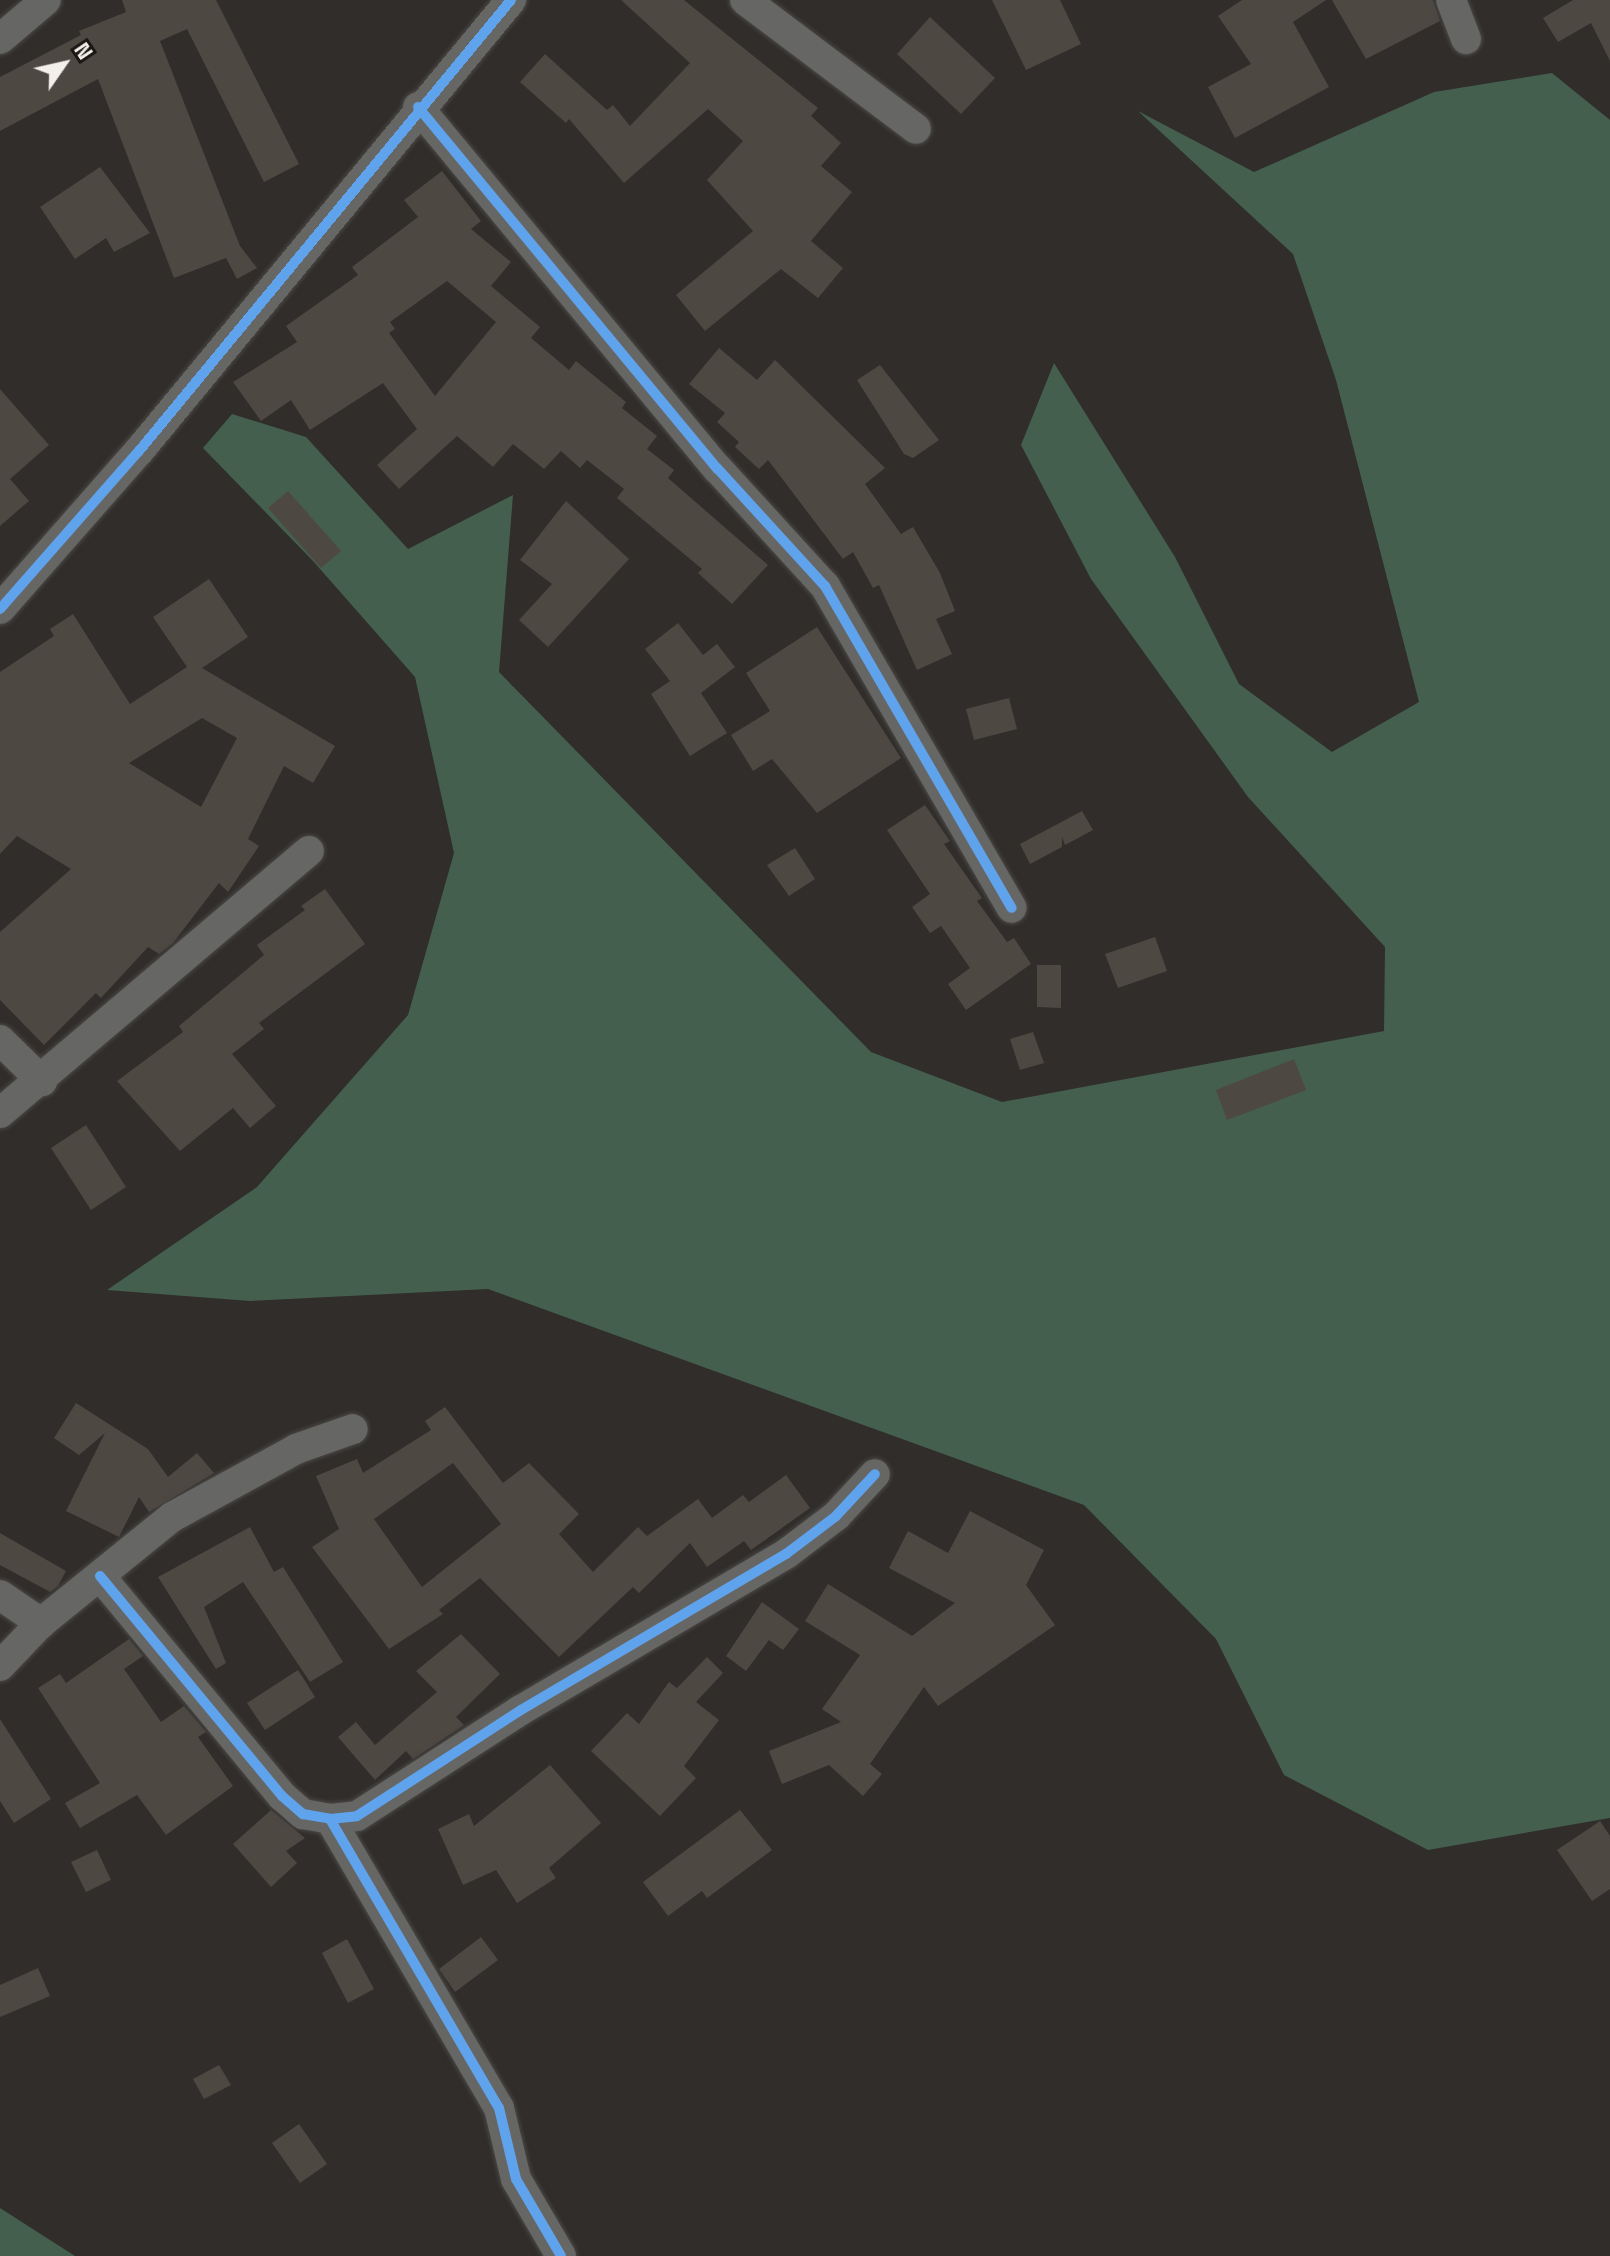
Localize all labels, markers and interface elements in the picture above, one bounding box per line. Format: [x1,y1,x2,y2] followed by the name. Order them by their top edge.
[24,24,104,104] north arrow
[68,37,100,65] text: N

